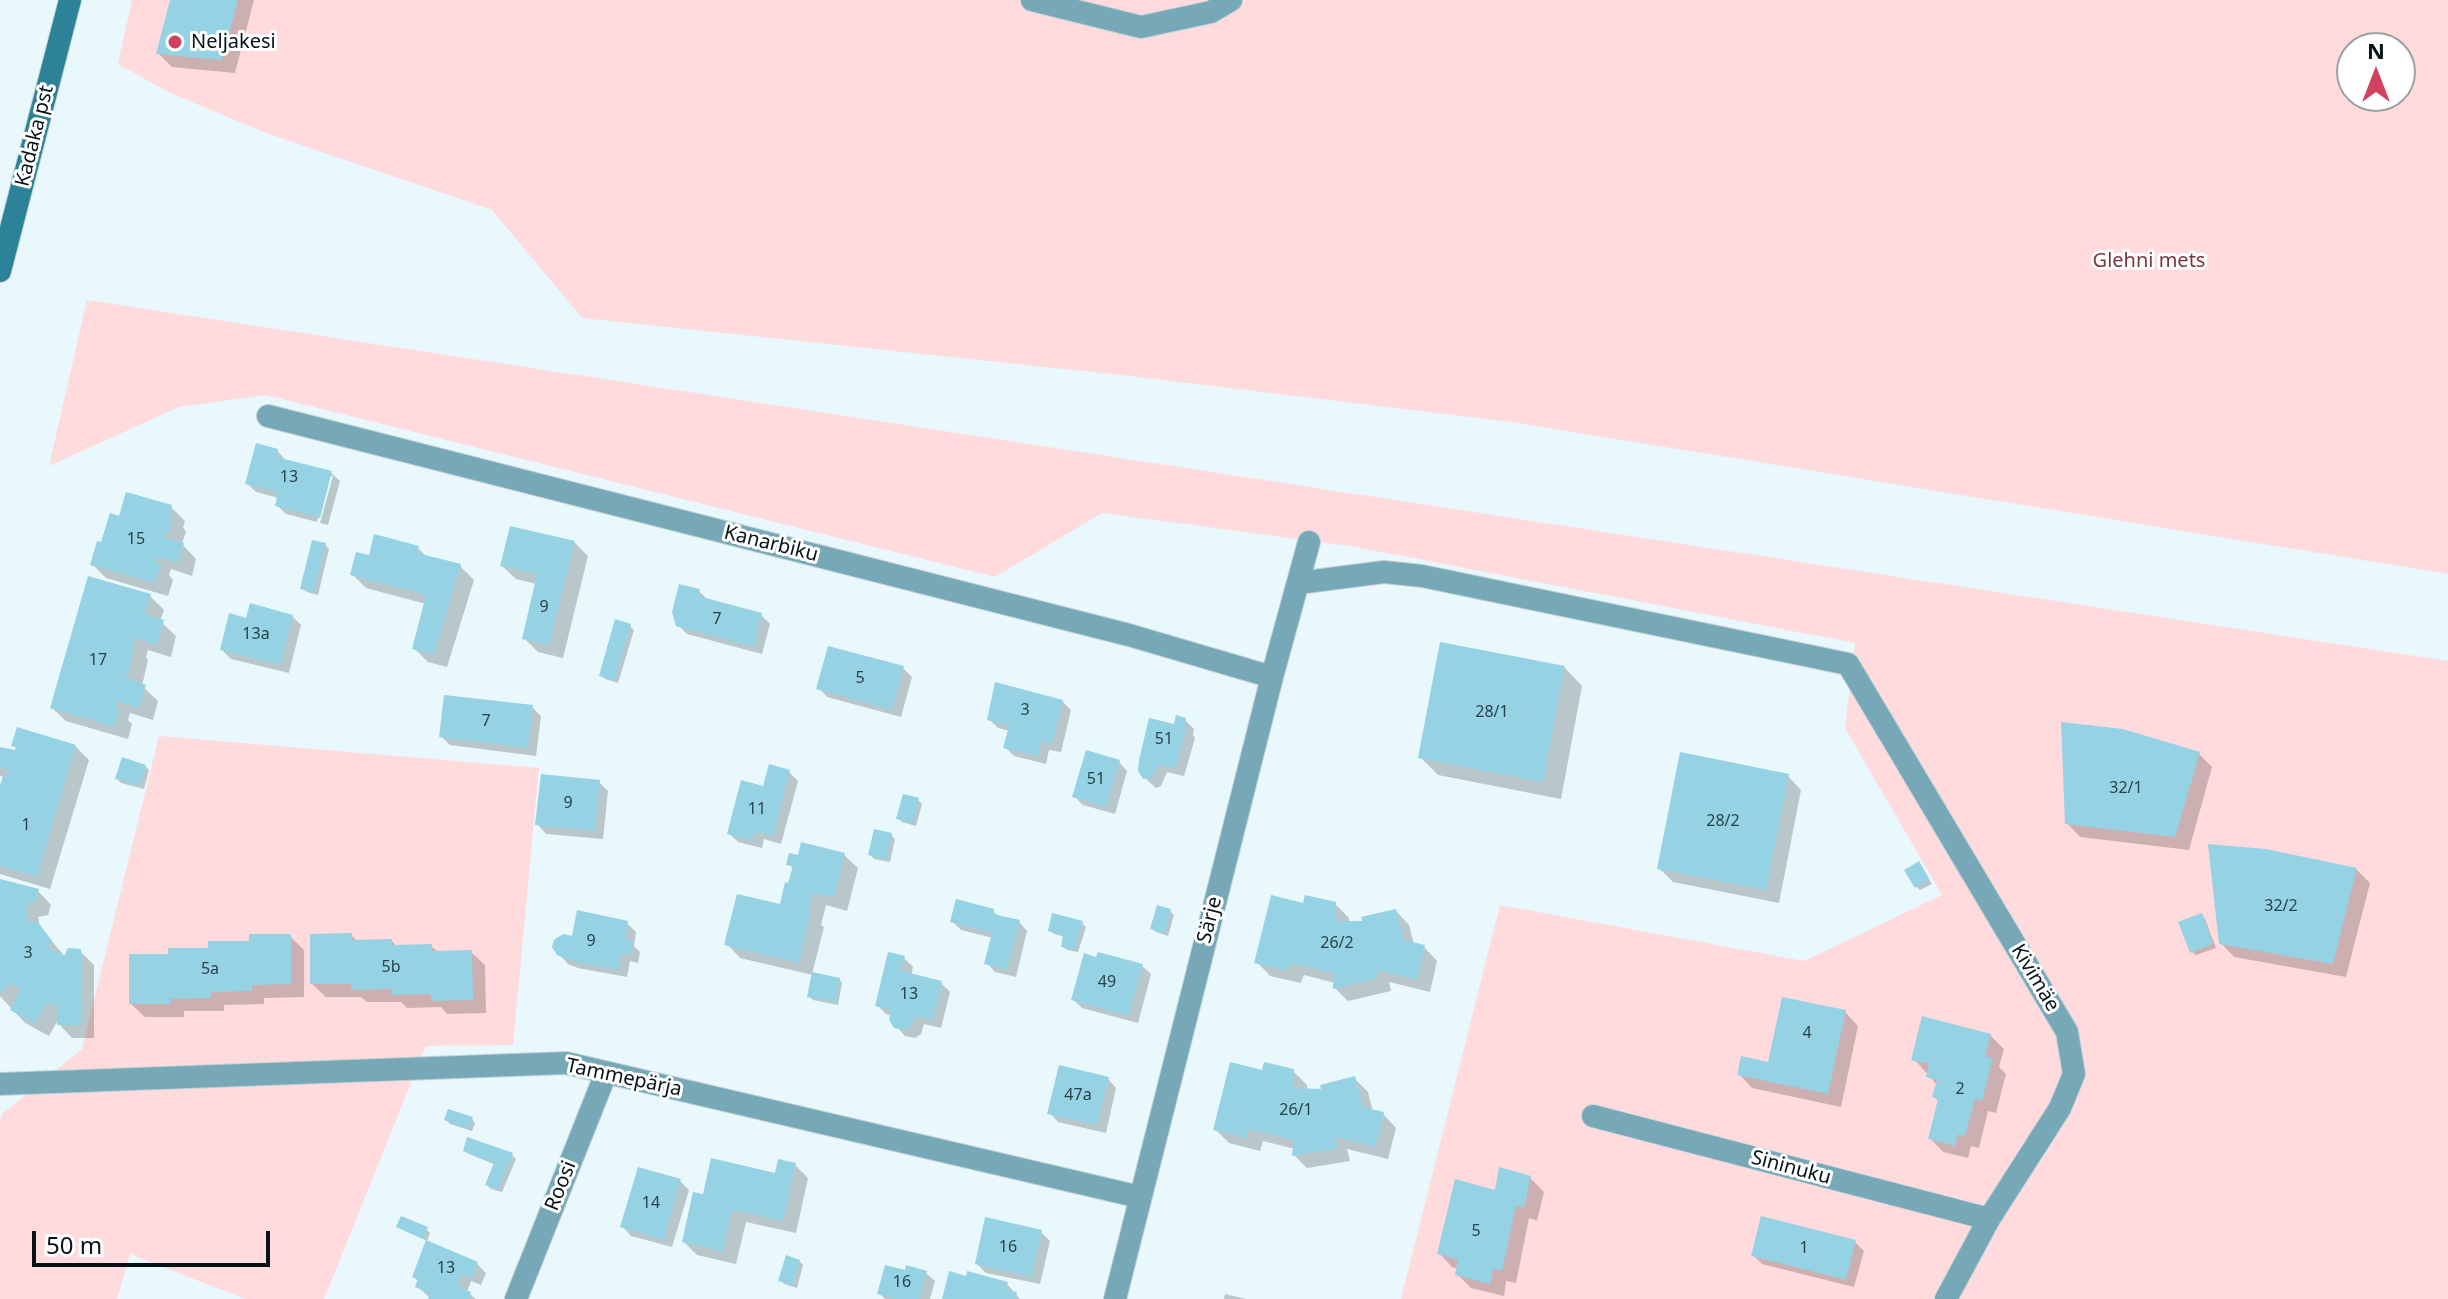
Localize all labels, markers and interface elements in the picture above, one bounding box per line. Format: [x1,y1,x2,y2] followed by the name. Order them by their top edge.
[191,30,276,54] place label: Neljakesi
[2336,32,2416,112] north arrow
[166,33,184,51] marker: Neljakesi
[2367,35,2385,65] text: N
[11,83,59,189] street label: Kadaka pst
[2093,249,2205,273] park label: Glehni mets
[280,467,298,487] house number: 13
[722,521,820,567] street label: Kanarbiku
[127,529,145,549] house number: 15
[539,597,549,617] house number: 9
[712,609,722,629] house number: 7
[242,624,270,644] house number: 13a
[89,650,107,670] house number: 17
[855,668,865,688] house number: 5
[1020,700,1030,720] house number: 3
[1475,702,1509,722] house number: 28/1
[481,711,491,731] house number: 7
[1155,729,1173,749] house number: 51
[1087,769,1105,789] house number: 51
[2109,778,2143,798] house number: 32/1
[563,793,573,813] house number: 9
[748,799,766,819] house number: 11
[1706,811,1740,831] house number: 28/2
[21,815,31,835] house number: 1
[1193,894,1227,946] street label: Särje
[2264,896,2298,916] house number: 32/2
[586,931,596,951] house number: 9
[1320,933,1354,953] house number: 26/2
[2006,940,2064,1016] street label: Kivimäe
[23,943,33,963] house number: 3
[382,957,400,977] house number: 5b
[201,959,219,979] house number: 5a
[1098,972,1116,992] house number: 49
[900,984,918,1004] house number: 13
[1802,1023,1812,1043] house number: 4
[564,1054,684,1102] street label: Tammepärja
[1955,1079,1965,1099] house number: 2
[1064,1085,1092,1105] house number: 47a
[1279,1100,1313,1120] house number: 26/1
[1749,1146,1833,1190] street label: Sininuku
[540,1158,582,1214] street label: Roosi
[642,1193,660,1213] house number: 14
[36,1215,274,1265] scale bar
[1471,1221,1481,1241] house number: 5
[46,1228,102,1261] text: 50 m
[999,1237,1017,1257] house number: 16
[1799,1238,1809,1258] house number: 1
[437,1258,455,1278] house number: 13
[893,1272,911,1292] house number: 16

